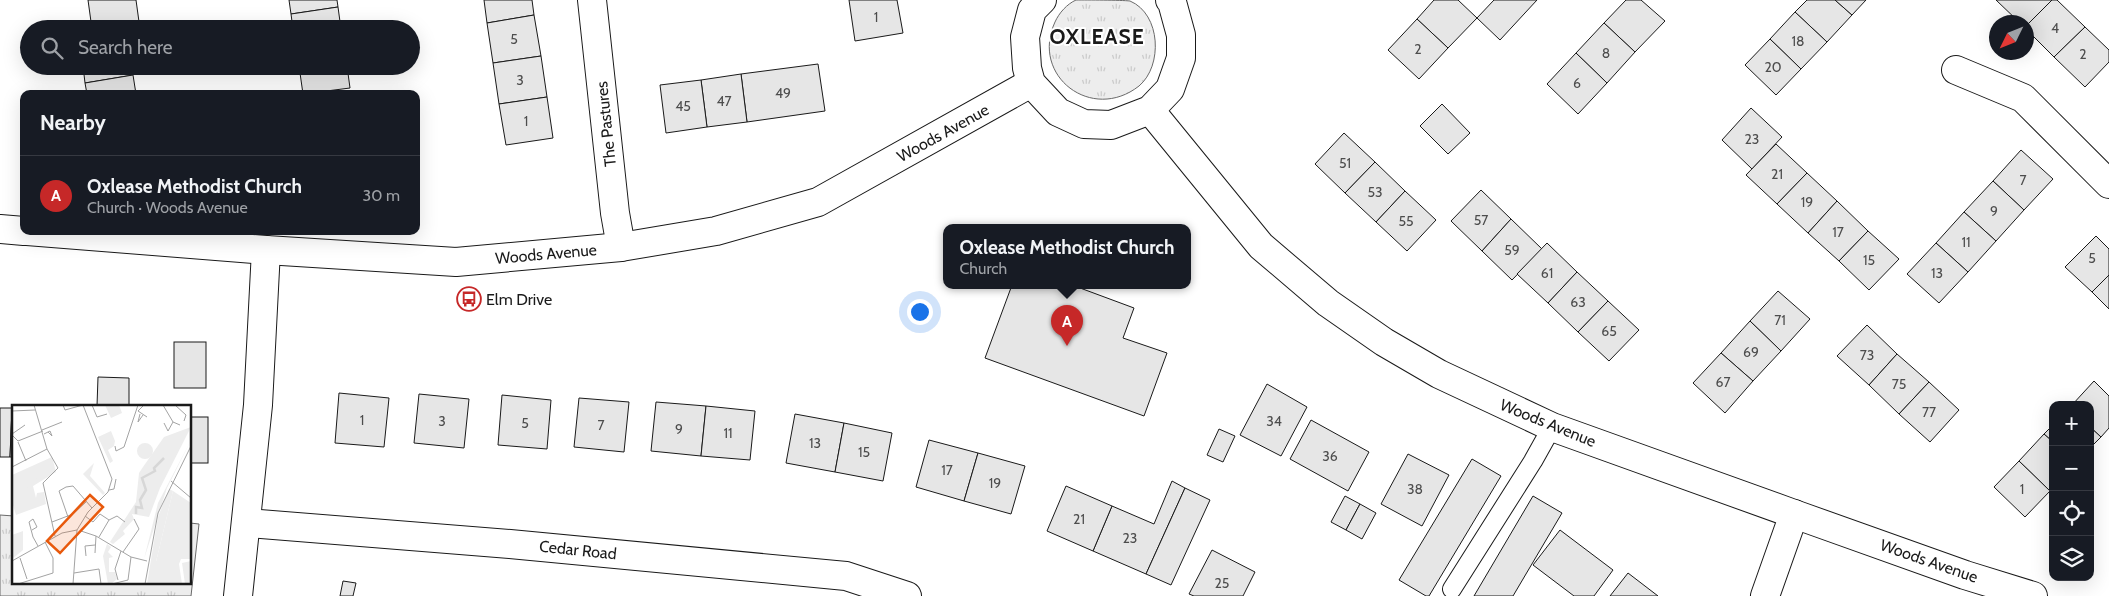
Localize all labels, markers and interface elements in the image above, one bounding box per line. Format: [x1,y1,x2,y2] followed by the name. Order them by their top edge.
[874,8,878,26] house number: 1
[1989,15,2034,60] north arrow
[2051,19,2059,37] house number: 4
[20,20,420,75] search box
[1049,24,1145,49] district label: OXLEASE
[510,30,518,48] house number: 5
[1791,32,1805,50] house number: 18
[38,34,66,62] icon: search
[78,36,172,59] text: Search here
[1414,40,1422,58] house number: 2
[1602,44,1610,62] house number: 8
[2079,45,2087,63] house number: 2
[1764,58,1782,76] house number: 20
[516,71,524,89] house number: 3
[1573,74,1581,92] house number: 6
[592,80,620,168] street label: The Pastures
[775,84,791,102] house number: 49
[716,92,732,110] house number: 47
[675,97,691,115] house number: 45
[894,100,992,166] street label: Woods Avenue
[40,110,106,135] text: Nearby
[524,112,528,130] house number: 1
[1745,130,1759,148] house number: 23
[1339,154,1351,172] house number: 51
[1771,165,1783,183] house number: 21
[2019,171,2027,189] house number: 7
[87,175,302,198] text: Oxlease Methodist Church
[1367,183,1383,201] house number: 53
[51,186,61,205] text: A
[363,186,400,205] text: 30 m
[1801,193,1813,211] house number: 19
[87,198,248,217] text: Church · Woods Avenue
[1990,202,1998,220] house number: 9
[1474,211,1488,229] house number: 57
[1398,212,1414,230] house number: 55
[1832,223,1844,241] house number: 17
[943,224,1191,289] popup
[1961,233,1971,251] house number: 11
[960,236,1174,259] text: Oxlease Methodist Church
[494,240,598,268] street label: Woods Avenue
[1504,241,1520,259] house number: 59
[2088,249,2096,267] house number: 5
[1863,251,1875,269] house number: 15
[960,259,1007,278] text: Church
[1541,264,1553,282] house number: 61
[1931,264,1943,282] house number: 13
[456,286,482,312] bus stop icon: Elm Drive
[486,290,552,309] place label: Elm Drive
[1570,293,1586,311] house number: 63
[907,299,933,325] your location
[1051,305,1083,346] pin: A
[1774,311,1786,329] house number: 71
[1601,322,1617,340] house number: 65
[1743,343,1759,361] house number: 69
[1860,346,1874,364] house number: 73
[1716,373,1730,391] house number: 67
[1892,375,1906,393] house number: 75
[1497,395,1599,451] street label: Woods Avenue
[2049,401,2094,581] map controls
[2049,401,2094,446] button: +
[1922,403,1936,421] house number: 77
[12,405,191,584] inset map
[360,411,364,429] house number: 1
[438,412,446,430] house number: 3
[1266,412,1282,430] house number: 34
[521,414,529,432] house number: 5
[597,416,605,434] house number: 7
[675,420,683,438] house number: 9
[723,424,733,442] house number: 11
[809,434,821,452] house number: 13
[858,443,870,461] house number: 15
[2049,446,2094,491] button: −
[1322,447,1338,465] house number: 36
[941,461,953,479] house number: 17
[989,474,1001,492] house number: 19
[1407,480,1423,498] house number: 38
[2020,480,2024,498] house number: 1
[2049,491,2094,536] button: locate
[1073,510,1085,528] house number: 21
[1123,529,1137,547] house number: 23
[1878,535,1980,587] street label: Woods Avenue
[538,536,618,564] street label: Cedar Road
[2049,536,2094,581] button: layers
[1215,574,1229,592] house number: 25

